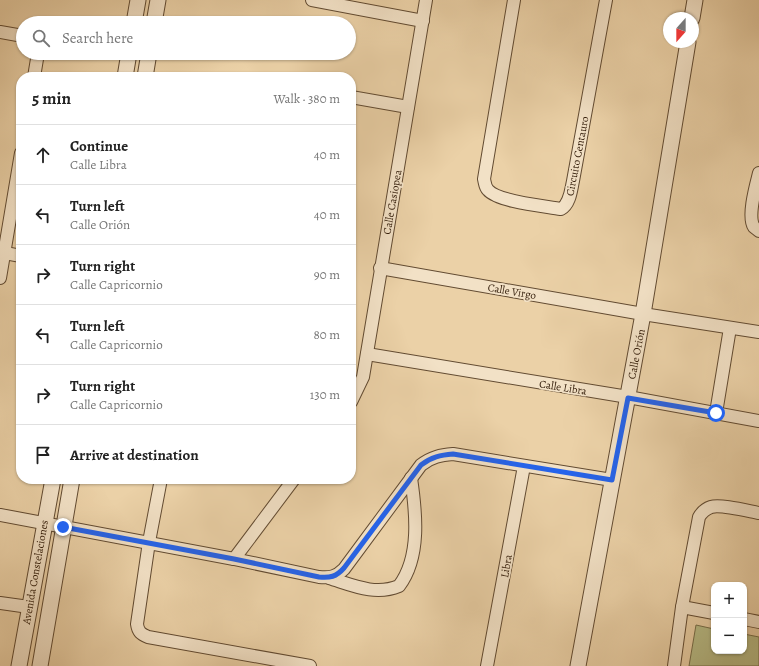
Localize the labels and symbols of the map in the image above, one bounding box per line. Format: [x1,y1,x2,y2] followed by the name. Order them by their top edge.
[663,12,699,48] north arrow
[562,115,593,197] street label: Circuito Centauro
[379,168,406,236] street label: Calle Casiopea
[486,280,538,303] street label: Calle Virgo
[624,328,649,381] street label: Calle Orión
[538,376,589,399] street label: Calle Libra
[707,404,725,422] route start
[54,518,72,536] route end
[19,519,52,626] street label: Avenida Constelaciones
[497,552,516,579] street label: Libra

